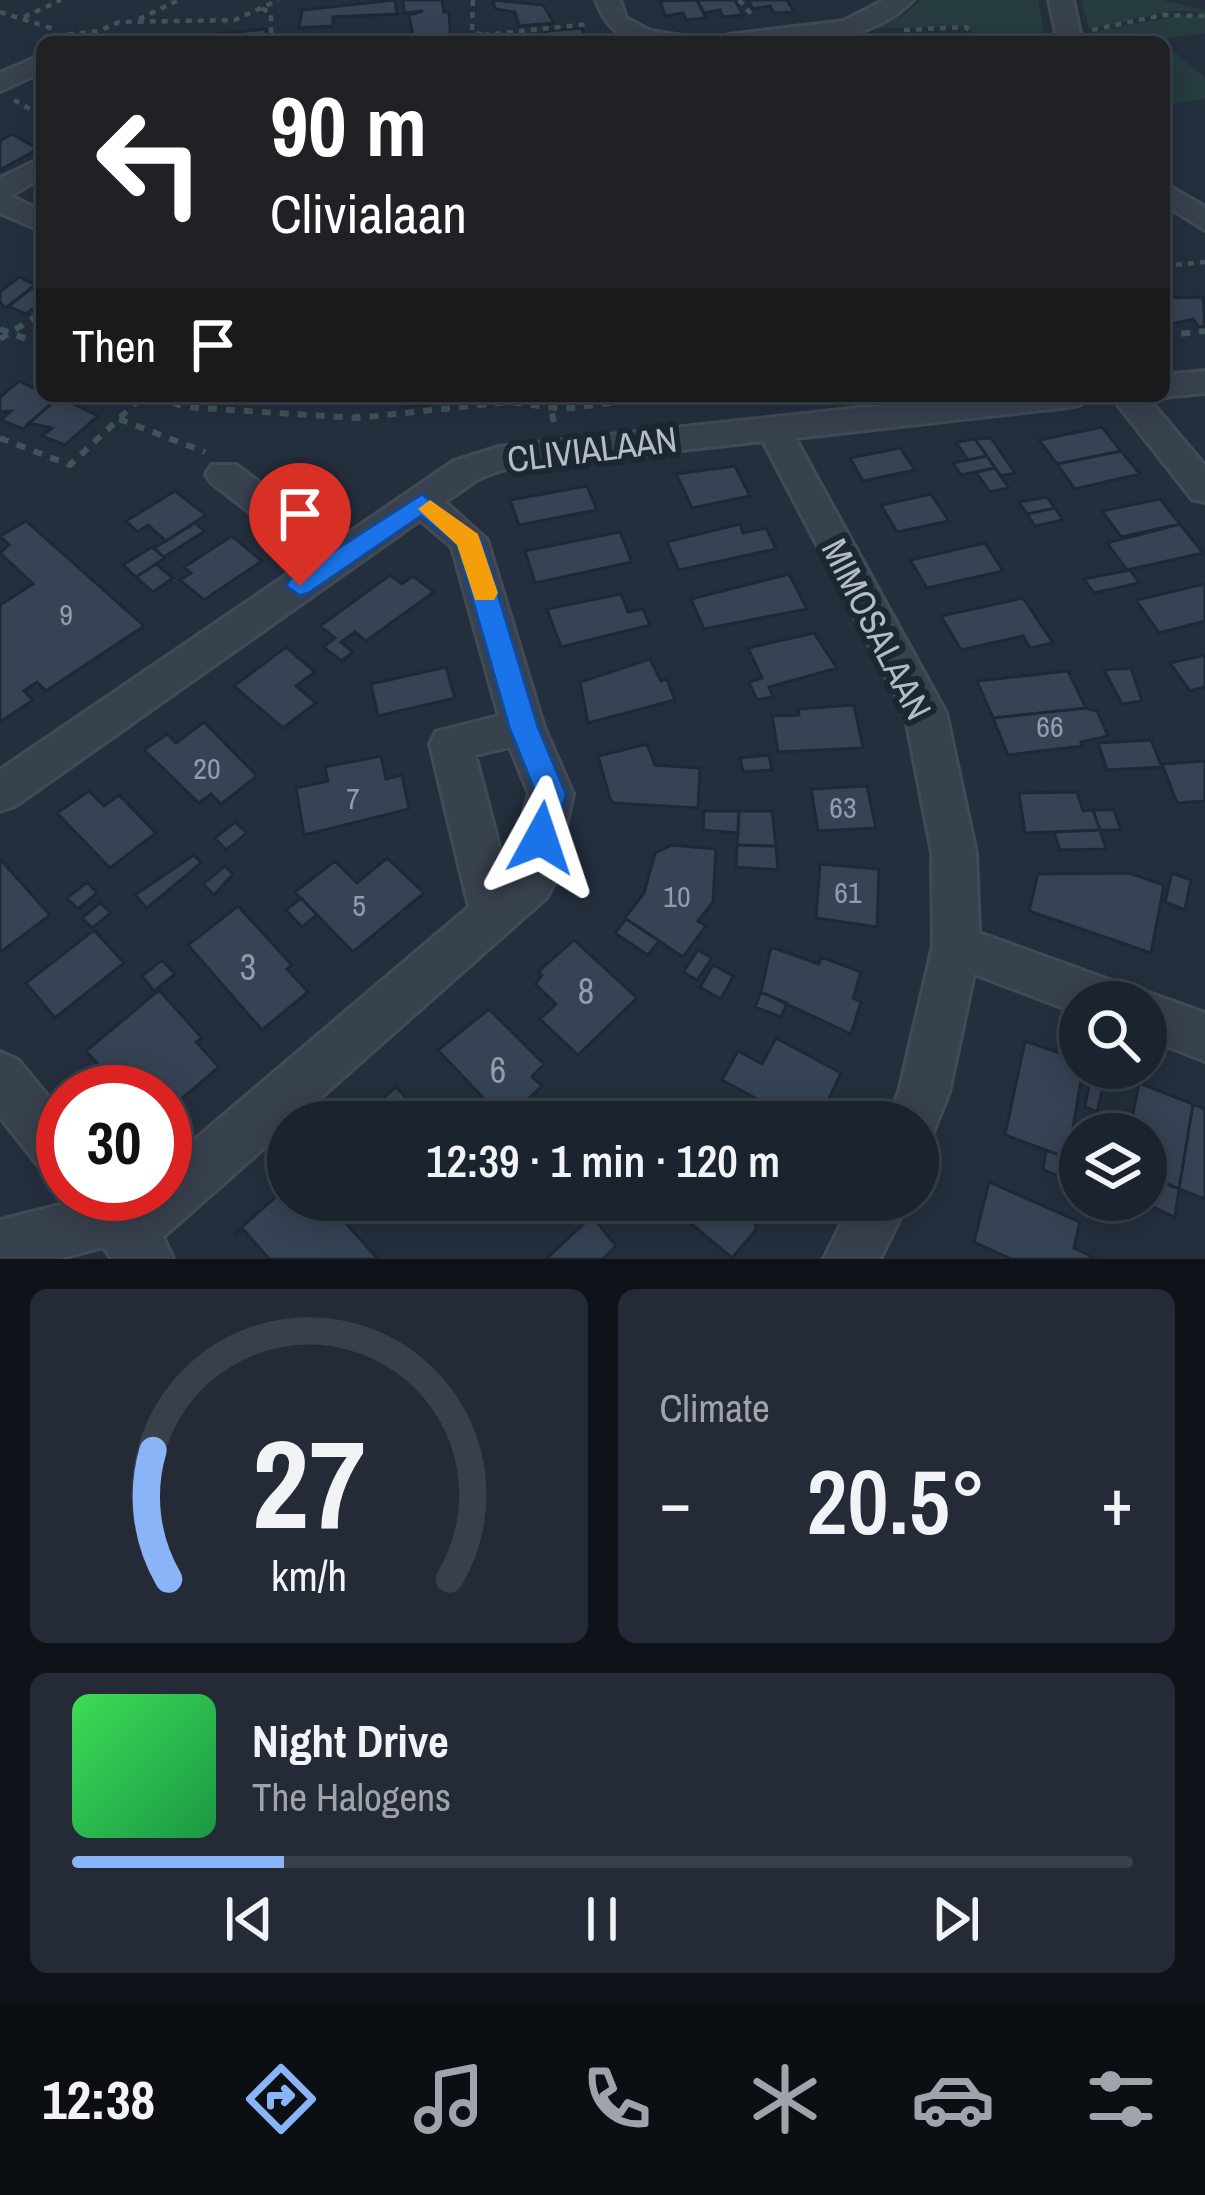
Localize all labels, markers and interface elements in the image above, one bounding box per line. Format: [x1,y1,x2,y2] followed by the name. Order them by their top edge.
[270,69,427,182] text: 90 m
[72,84,228,240] icon: left
[270,177,467,250] text: Clivialaan
[180,312,246,378] icon: arrive
[72,315,156,376] text: Then
[504,415,680,483] street label: CLIVIALAAN
[249,463,351,586] pin
[267,481,333,547] icon: arrive
[811,530,943,728] street label: MIMOSALAAN
[59,594,73,634] house number: 9
[1036,706,1064,746] house number: 66
[193,748,221,788] house number: 20
[478,775,604,901] position arrow
[346,778,360,818] house number: 7
[829,787,857,827] house number: 63
[834,872,862,912] house number: 61
[663,876,691,916] house number: 10
[352,885,366,925] house number: 5
[240,943,256,991] house number: 3
[578,967,594,1015] house number: 8
[1059,981,1167,1221] map controls
[1059,981,1167,1089] button: search
[490,1046,506,1094] house number: 6
[36,1065,192,1221] speed limit sign: 30
[1059,1113,1167,1221] button: layers
[426,1130,780,1191] text: 12:39 · 1 min · 120 m
[660,1382,770,1434] text: Climate
[252,1399,366,1567] text: 27
[806,1441,986,1562] text: 20.5°
[660,1457,691,1546] text: −
[1101,1457,1133,1546] text: +
[271,1547,347,1604] text: km/h
[252,1710,449,1771] text: Night Drive
[252,1771,451,1823] text: The Halogens
[216,1886,282,1952] icon: previous
[569,1886,635,1952] icon: pause
[923,1886,989,1952] icon: next
[239,2057,323,2141] icon: directions
[407,2057,491,2141] icon: music
[575,2057,659,2141] icon: phone
[743,2057,827,2141] icon: climate
[911,2057,995,2141] icon: car
[1079,2057,1163,2141] icon: filters
[42,2063,155,2136] text: 12:38

